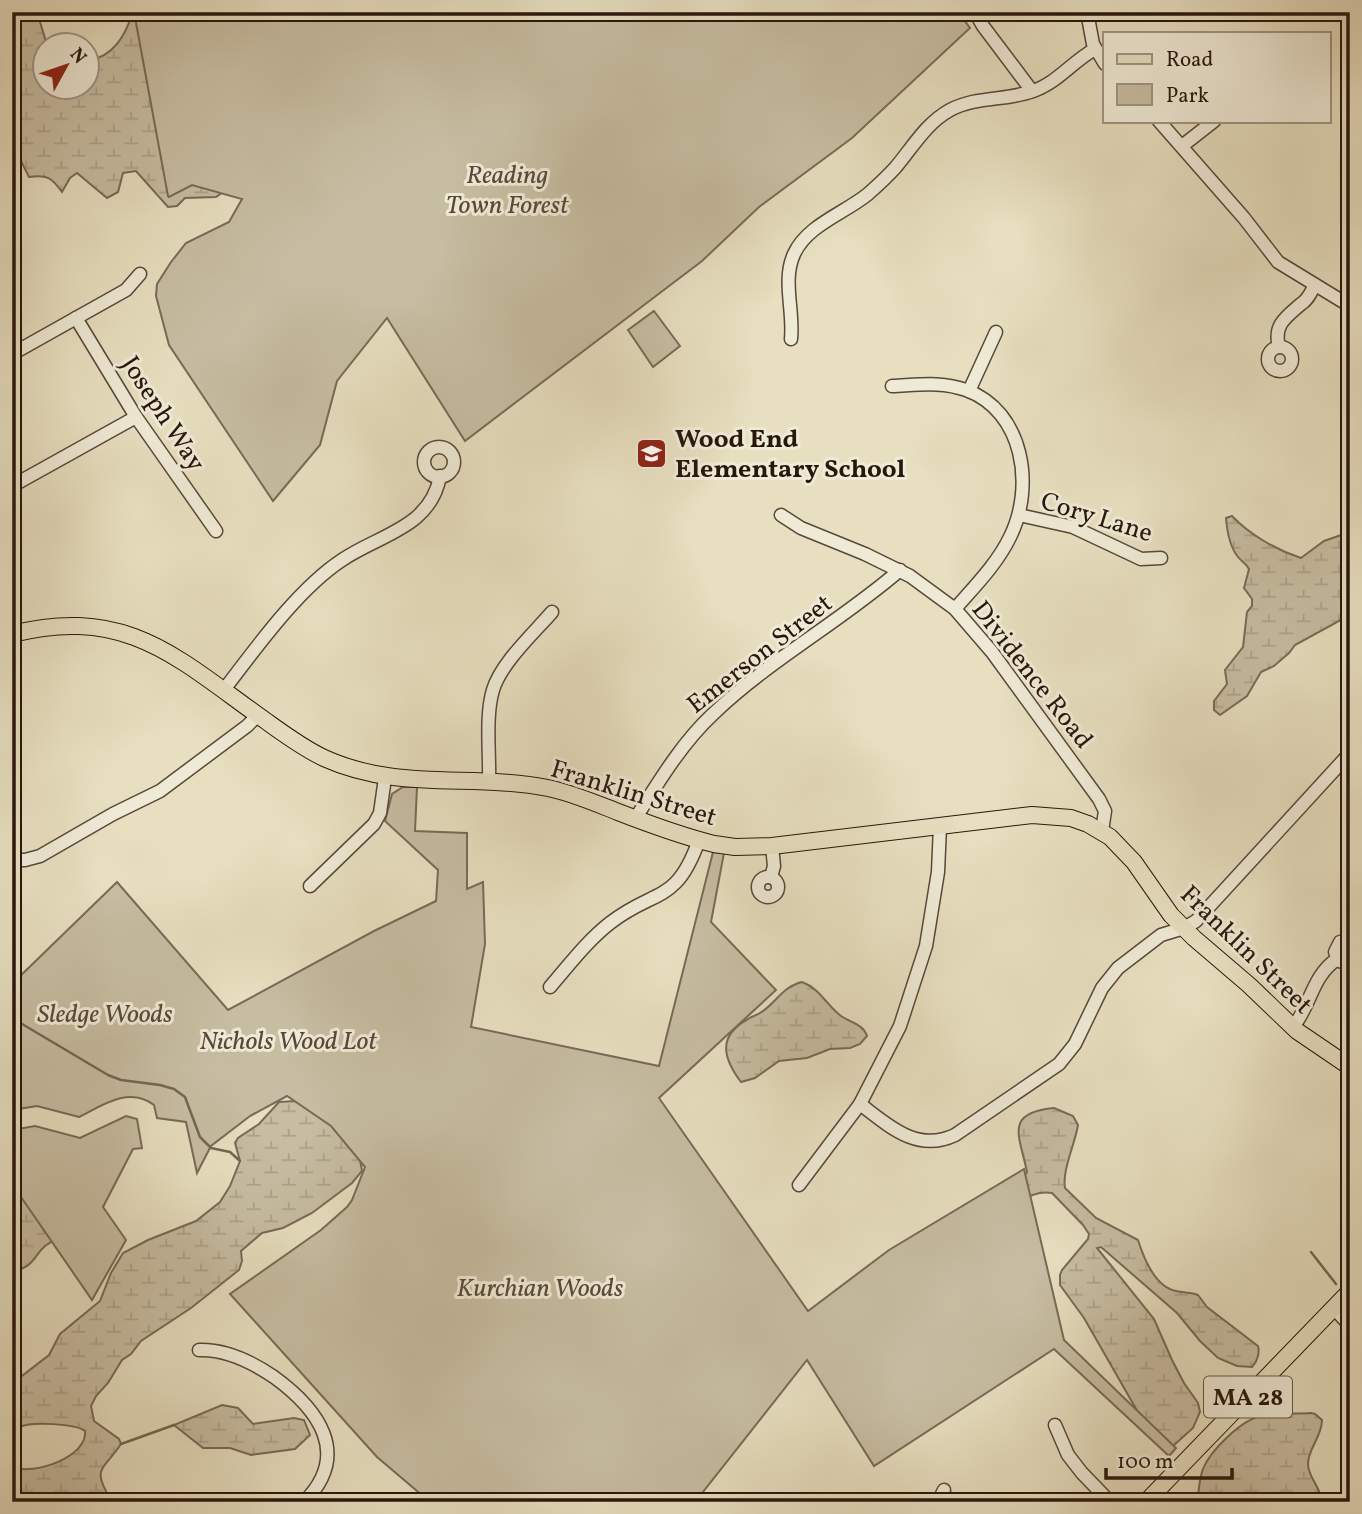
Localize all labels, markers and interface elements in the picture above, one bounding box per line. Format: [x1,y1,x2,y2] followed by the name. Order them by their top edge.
[32,32,102,102] north arrow
[1103,32,1330,122] legend
[63,43,92,70] text: N
[1166,46,1213,75] text: Road
[1166,82,1209,111] text: Park
[446,158,569,224] park label: Reading Town Forest
[112,349,213,479] street label: Joseph Way
[675,422,906,488] place label: Wood End Elementary School
[635,436,669,470] school or university icon: Wood End Elementary School
[1036,484,1157,552] street label: Cory Lane
[680,586,841,723] street label: Emerson Street
[962,594,1101,757] street label: Dividence Road
[546,752,721,836] street label: Franklin Street
[1171,878,1320,1023] street label: Franklin Street
[37,997,173,1033] park label: Sledge Woods
[199,1024,377,1060] park label: Nichols Wood Lot
[457,1271,624,1307] park label: Kurchian Woods
[1204,1377,1292,1418] road number: MA 28
[1106,1437,1232,1481] scale bar
[1117,1448,1174,1477] text: 100 m

